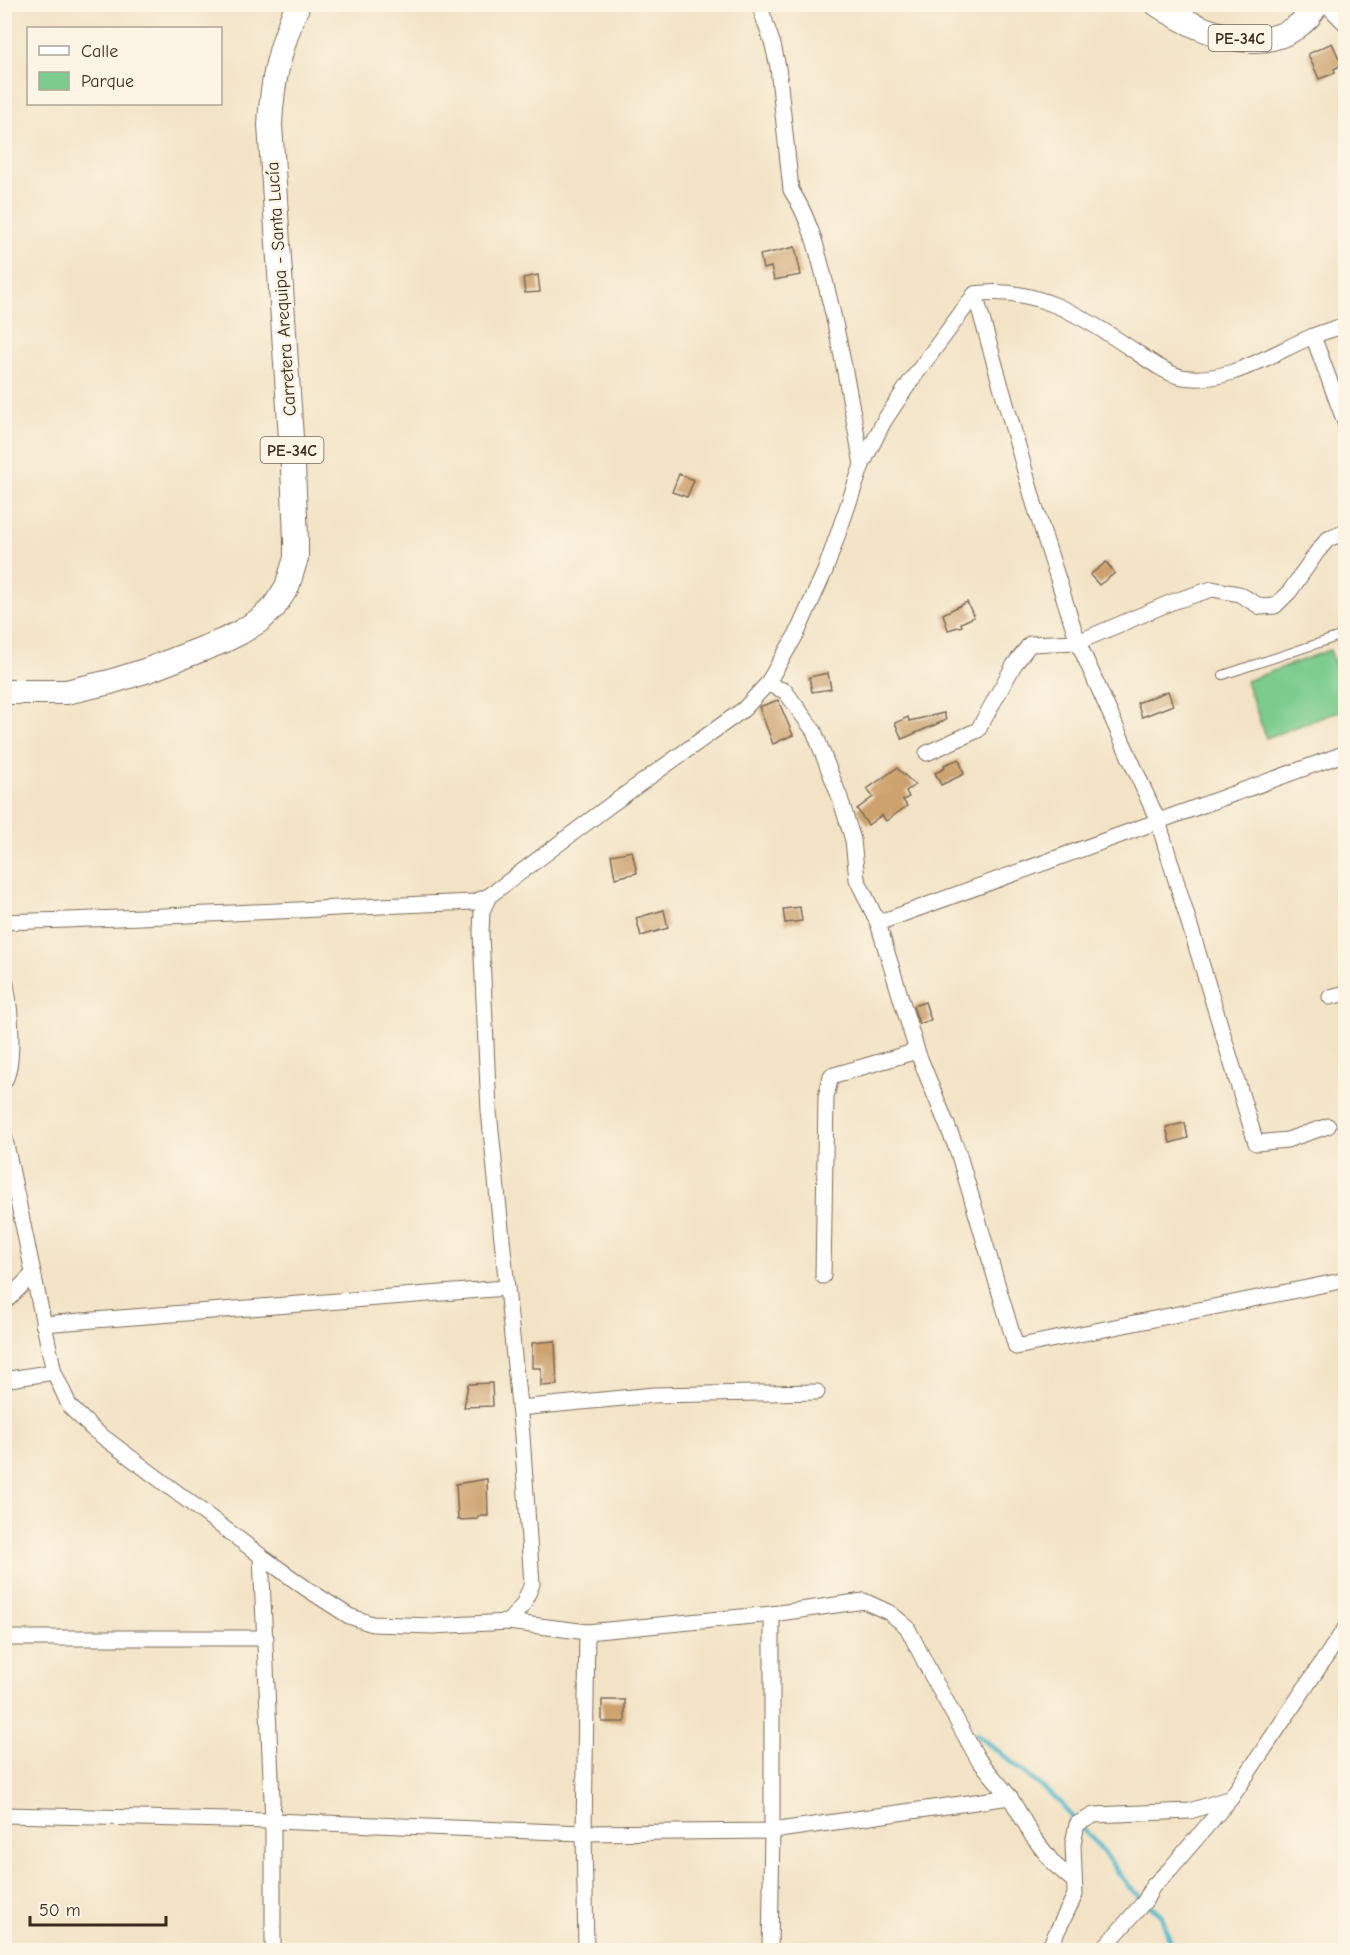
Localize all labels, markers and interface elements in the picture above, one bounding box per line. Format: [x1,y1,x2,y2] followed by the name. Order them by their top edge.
[1208,25,1272,51] road number: PE-34C
[27,27,222,105] legend
[81,41,118,62] text: Calle
[81,71,134,92] text: Parque
[262,161,301,417] street label: Carretera Arequipa - Santa Lucía
[260,437,324,463] road number: PE-34C
[30,1889,166,1927] scale bar
[39,1900,81,1921] text: 50 m

